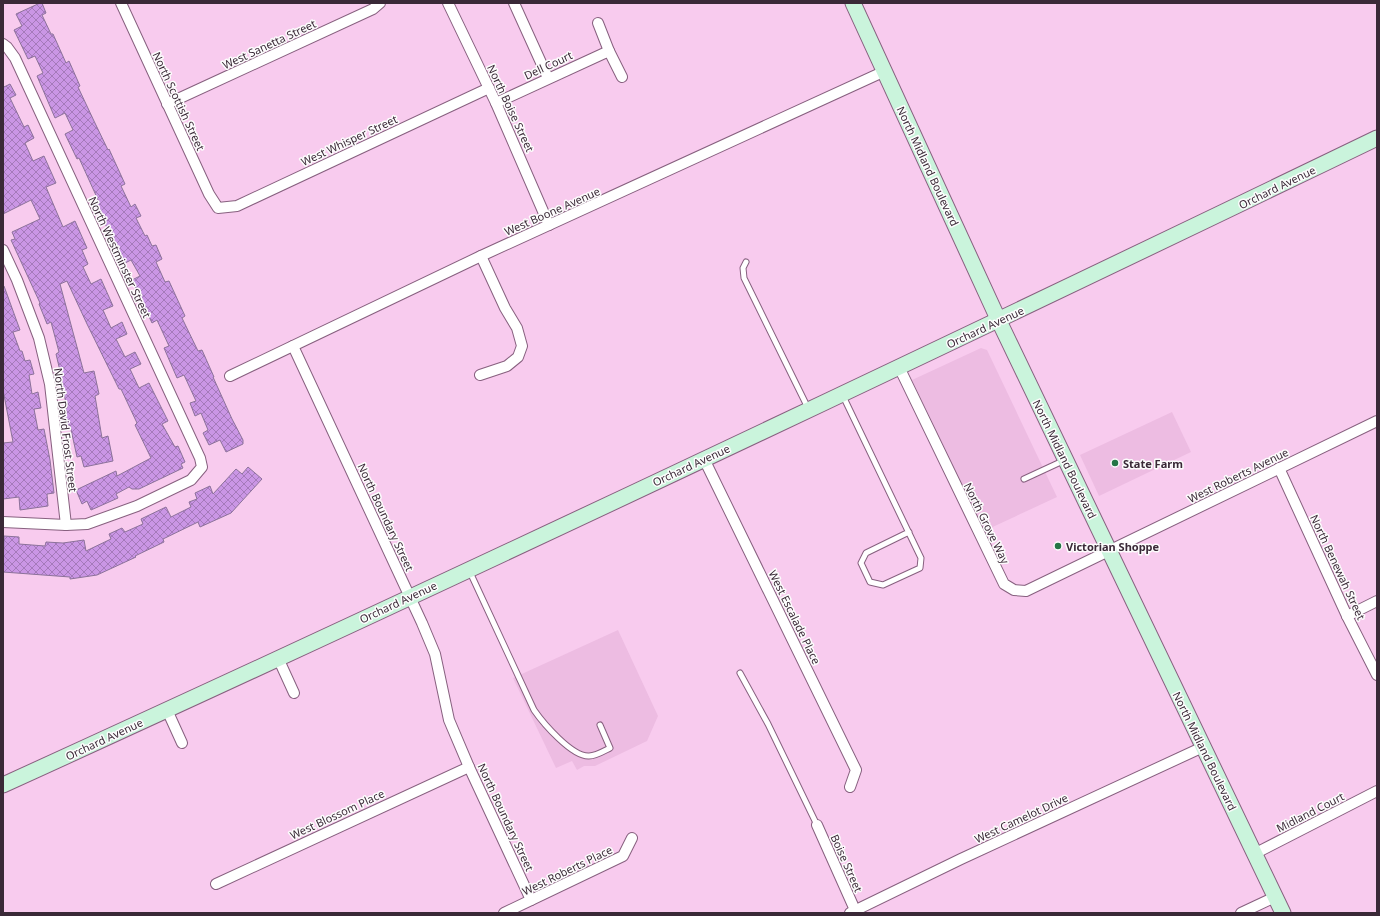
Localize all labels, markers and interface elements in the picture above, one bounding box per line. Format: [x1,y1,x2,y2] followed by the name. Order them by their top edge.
[220,16,318,72] street label: West Sanetta Street
[521,47,575,83] street label: Dell Court
[149,49,209,153] street label: North Scottish Street
[484,62,538,154] street label: North Boise Street
[894,104,962,228] street label: North Midland Boulevard
[298,111,400,169] street label: West Whisper Street
[1236,162,1318,212] street label: Orchard Avenue
[502,183,602,239] street label: West Boone Avenue
[85,194,155,320] street label: North Westminster Street
[944,303,1026,351] street label: Orchard Avenue
[51,367,81,493] street label: North David Frost Street
[1030,397,1100,521] street label: North Midland Boulevard
[650,441,732,489] street label: Orchard Avenue
[1185,444,1291,506] street label: West Roberts Avenue
[1123,456,1183,471] place label: State Farm
[1110,458,1120,468] marker: State Farm
[354,461,418,573] street label: North Boundary Street
[961,480,1013,566] street label: North Grove Way
[1307,512,1369,622] street label: North Benewah Street
[1066,539,1160,554] place label: Victorian Shoppe
[1053,541,1063,551] marker: Victorian Shoppe
[766,567,824,667] street label: West Escalade Place
[357,578,439,626] street label: Orchard Avenue
[1170,689,1240,813] street label: North Midland Boulevard
[63,715,145,763] street label: Orchard Avenue
[474,761,538,873] street label: North Boundary Street
[287,786,387,842] street label: West Blossom Place
[1274,789,1346,835] street label: Midland Court
[972,790,1070,846] street label: West Camelot Drive
[828,832,866,894] street label: Boise Street
[519,842,615,898] street label: West Roberts Place

